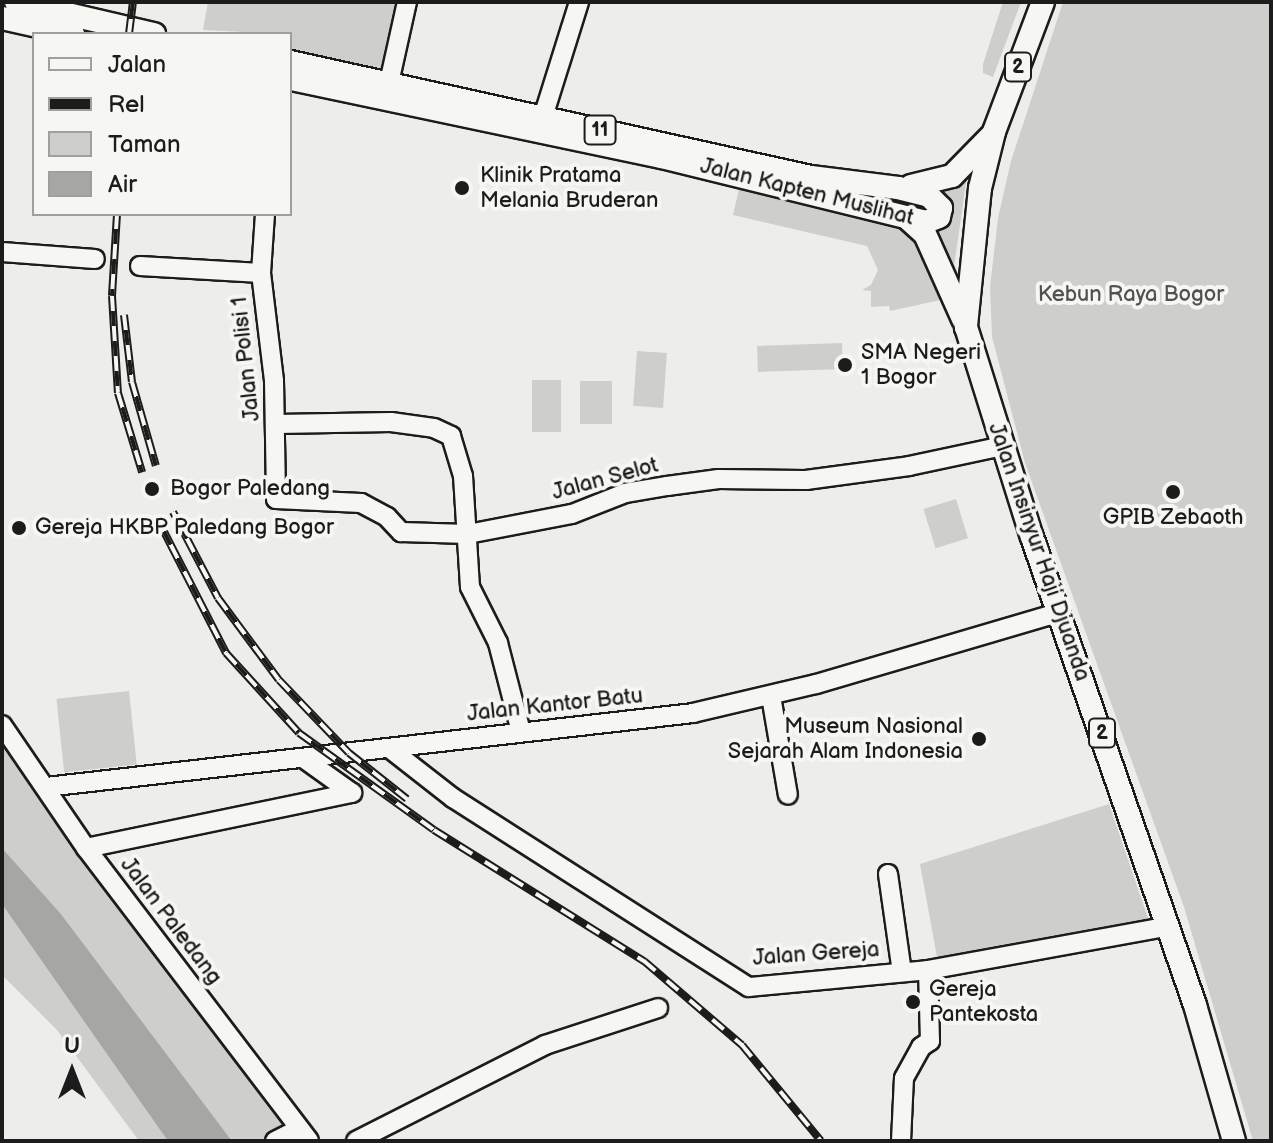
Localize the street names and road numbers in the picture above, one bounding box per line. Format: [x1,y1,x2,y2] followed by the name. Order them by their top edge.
[1004,51,1032,83] road number: 2
[582,114,618,146] road number: 11
[698,153,916,231] street label: Jalan Kapten Muslihat
[226,295,266,423] street label: Jalan Polisi 1
[982,420,1096,684] street label: Jalan Insinyur Haji Djuanda
[549,452,661,506] street label: Jalan Selot
[466,683,644,727] street label: Jalan Kantor Batu
[1088,717,1116,749] road number: 2
[115,852,227,990] street label: Jalan Paledang
[752,936,880,972] street label: Jalan Gereja

